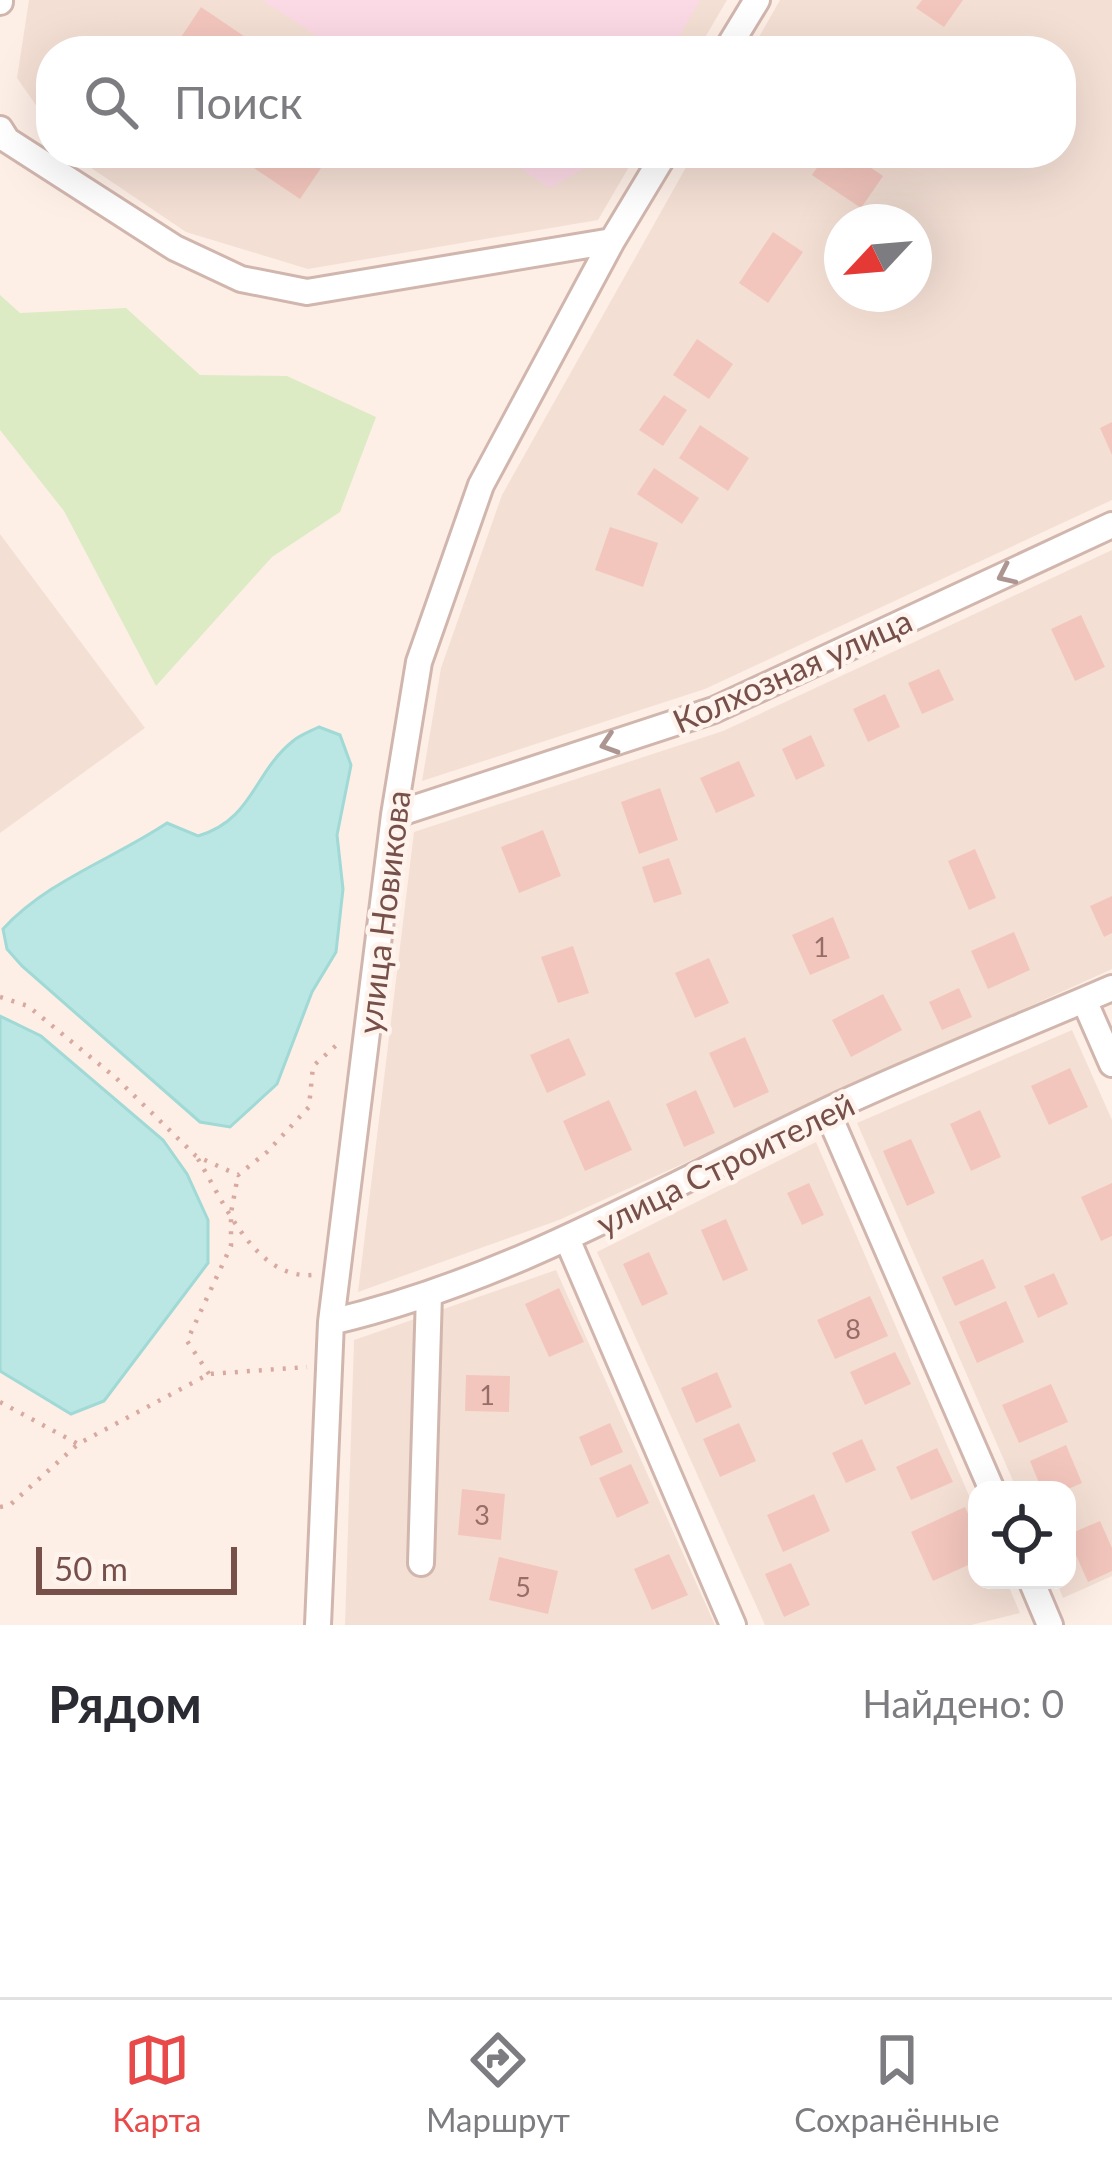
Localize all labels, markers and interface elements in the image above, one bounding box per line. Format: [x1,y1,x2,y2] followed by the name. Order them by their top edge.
[36,36,1076,168] search box
[78,69,144,135] icon: search
[174,75,303,129] text: Поиск
[824,204,932,312] north arrow
[997,560,1018,584] one-way arrow
[666,599,918,741] street label: Колхозная улица
[599,730,620,755] one-way arrow
[348,788,418,1036] street label: улица Новикова
[813,930,829,963] house number: 1
[590,1083,860,1243] street label: улица Строителей
[845,1312,861,1345] house number: 8
[479,1378,495,1411] house number: 1
[968,1481,1076,1589] map controls
[968,1481,1076,1589] button: locate
[474,1498,490,1531] house number: 3
[36,1541,237,1594] scale bar
[54,1548,128,1588] text: 50 m
[515,1570,531,1603] house number: 5
[48,1673,202,1734] text: Рядом
[862,1680,1064,1726] text: Найдено: 0
[112,2027,201,2139] tab: Карта
[426,2027,570,2139] tab: Маршрут
[794,2027,1000,2139] tab: Сохранённые

